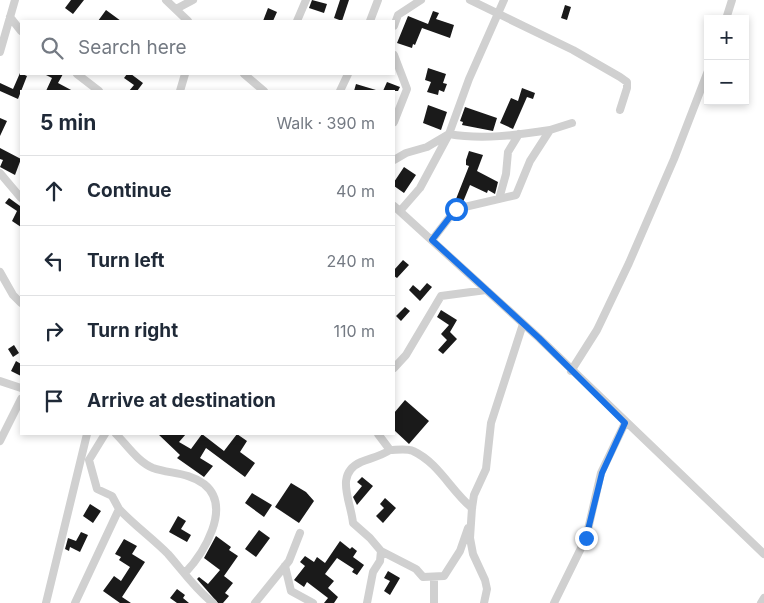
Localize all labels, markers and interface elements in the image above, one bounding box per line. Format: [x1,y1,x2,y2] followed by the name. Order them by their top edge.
[704,15,749,105] map controls
[704,15,749,60] button: +
[20,20,395,75] search box
[38,34,66,62] icon: search
[78,36,187,59] text: Search here
[704,60,749,105] button: −
[40,110,96,135] text: 5 min
[276,113,375,133] text: Walk · 390 m
[40,177,68,205] icon: ahead
[87,179,172,202] text: Continue
[336,181,375,201] text: 40 m
[445,198,468,221] route start
[40,247,68,275] icon: left
[87,249,165,272] text: Turn left
[327,251,375,271] text: 240 m
[40,317,68,345] icon: right
[87,319,178,342] text: Turn right
[333,321,375,341] text: 110 m
[40,387,68,415] icon: arrive
[87,389,276,412] text: Arrive at destination
[575,527,598,550] route end

